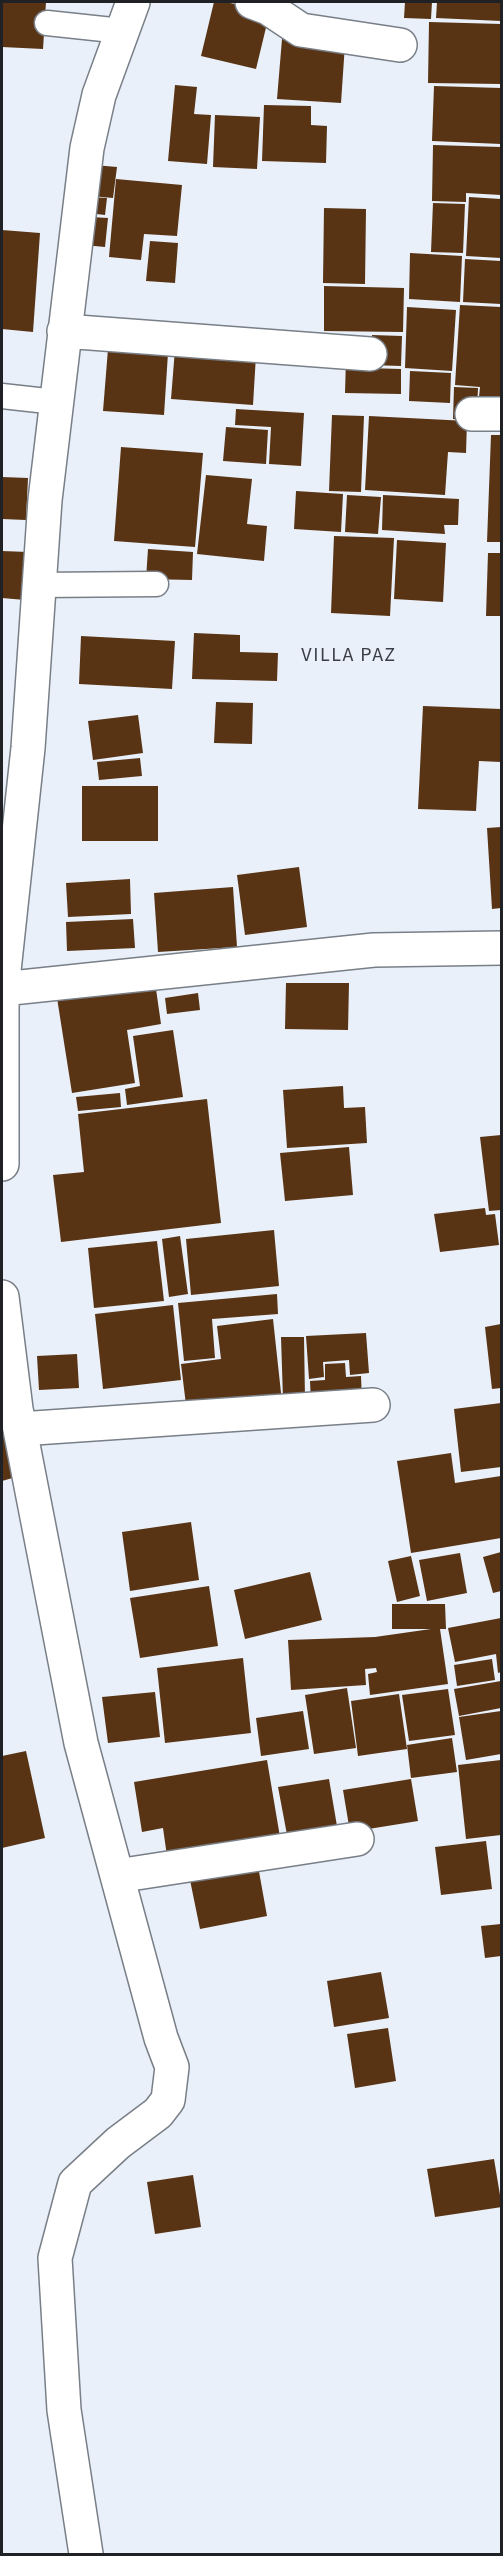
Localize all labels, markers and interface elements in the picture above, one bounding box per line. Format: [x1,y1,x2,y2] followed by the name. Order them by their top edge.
[301,645,397,669] district label: VILLA PAZ

